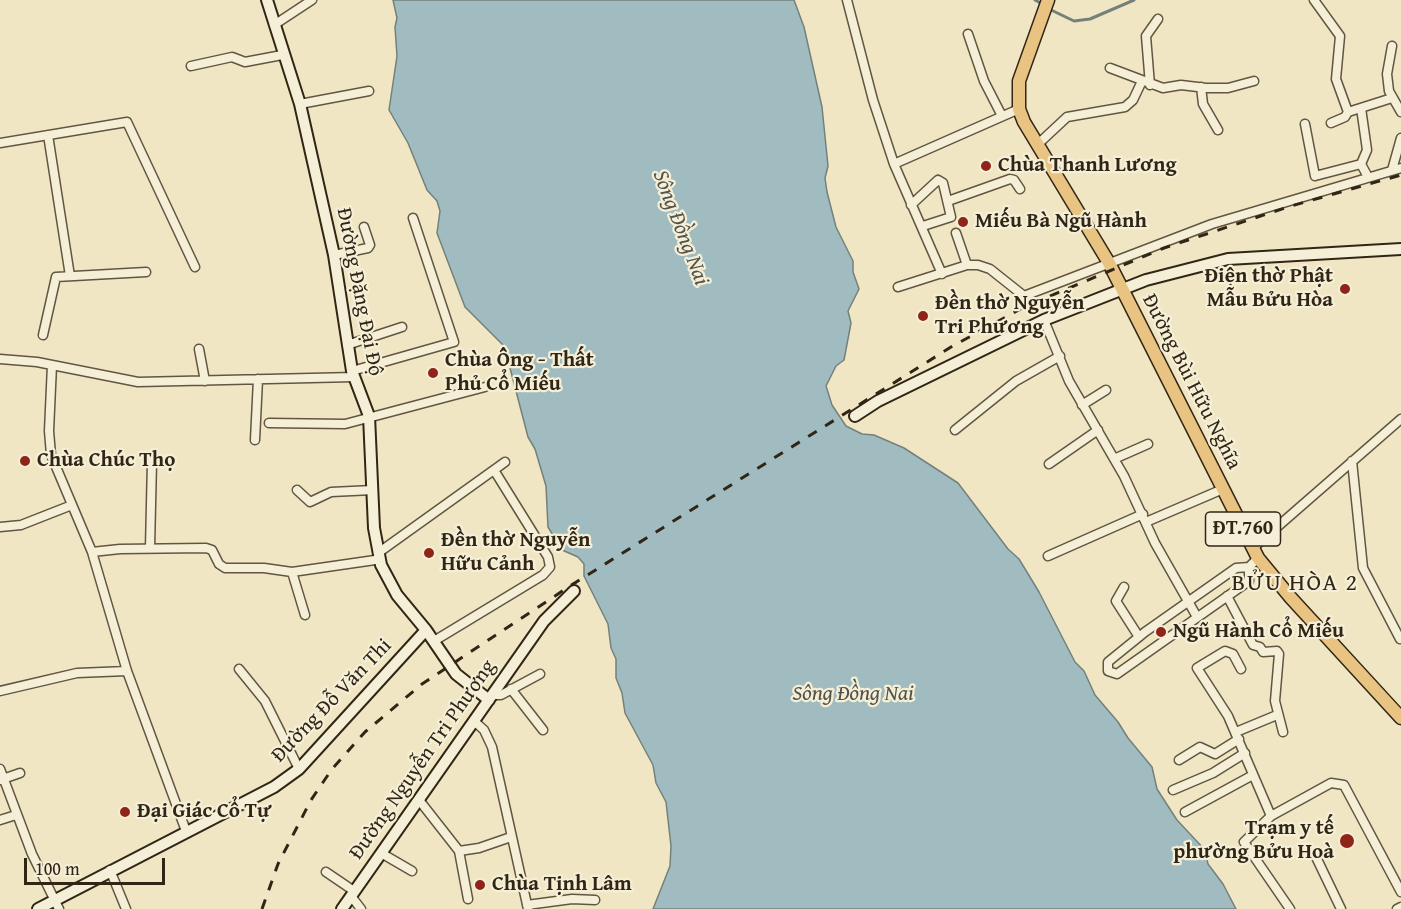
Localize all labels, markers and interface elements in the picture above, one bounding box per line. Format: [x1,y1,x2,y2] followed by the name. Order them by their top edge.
[998,153,1176,179] place label: Chùa Thanh Lương
[979,159,993,173] marker: Chùa Thanh Lương
[646,167,714,289] water label: Sông Đồng Nai
[330,206,388,378] street label: Đường Đặng Đại Độ
[975,209,1147,235] place label: Miếu Bà Ngũ Hành
[956,215,970,229] marker: Miếu Bà Ngũ Hành
[1204,264,1333,314] place label: Điện thờ Phật Mẫu Bửu Hòa
[1338,282,1352,296] marker: Điện thờ Phật Mẫu Bửu Hòa
[1136,290,1246,474] street label: Đường Bùi Hữu Nghĩa
[935,291,1084,341] place label: Đền thờ Nguyễn Tri Phương
[916,309,930,323] marker: Đền thờ Nguyễn Tri Phương
[445,348,594,398] place label: Chùa Ông - Thất Phủ Cổ Miếu
[426,366,440,380] marker: Chùa Ông - Thất Phủ Cổ Miếu
[37,448,175,474] place label: Chùa Chúc Thọ
[18,454,32,468] marker: Chùa Chúc Thọ
[1206,512,1280,546] road number: ĐT.760
[441,528,590,578] place label: Đền thờ Nguyễn Hữu Cảnh
[422,546,436,560] marker: Đền thờ Nguyễn Hữu Cảnh
[1232,570,1358,598] district label: BỬU HÒA 2
[1173,619,1344,645] place label: Ngũ Hành Cổ Miếu
[1154,625,1168,639] marker: Ngũ Hành Cổ Miếu
[267,634,397,768] street label: Đường Đỗ Văn Thi
[344,655,502,865] street label: Đường Nguyễn Tri Phương
[792,681,914,707] water label: Sông Đồng Nai
[137,799,272,825] place label: Đại Giác Cổ Tự
[118,805,132,819] marker: Đại Giác Cổ Tự
[1173,816,1334,866] place label: Trạm y tế phường Bửu Hoà
[1338,832,1356,850] marker: Trạm y tế phường Bửu Hoà
[27,846,168,884] scale bar
[35,855,80,882] text: 100 m
[492,872,632,898] place label: Chùa Tịnh Lâm
[473,878,487,892] marker: Chùa Tịnh Lâm

